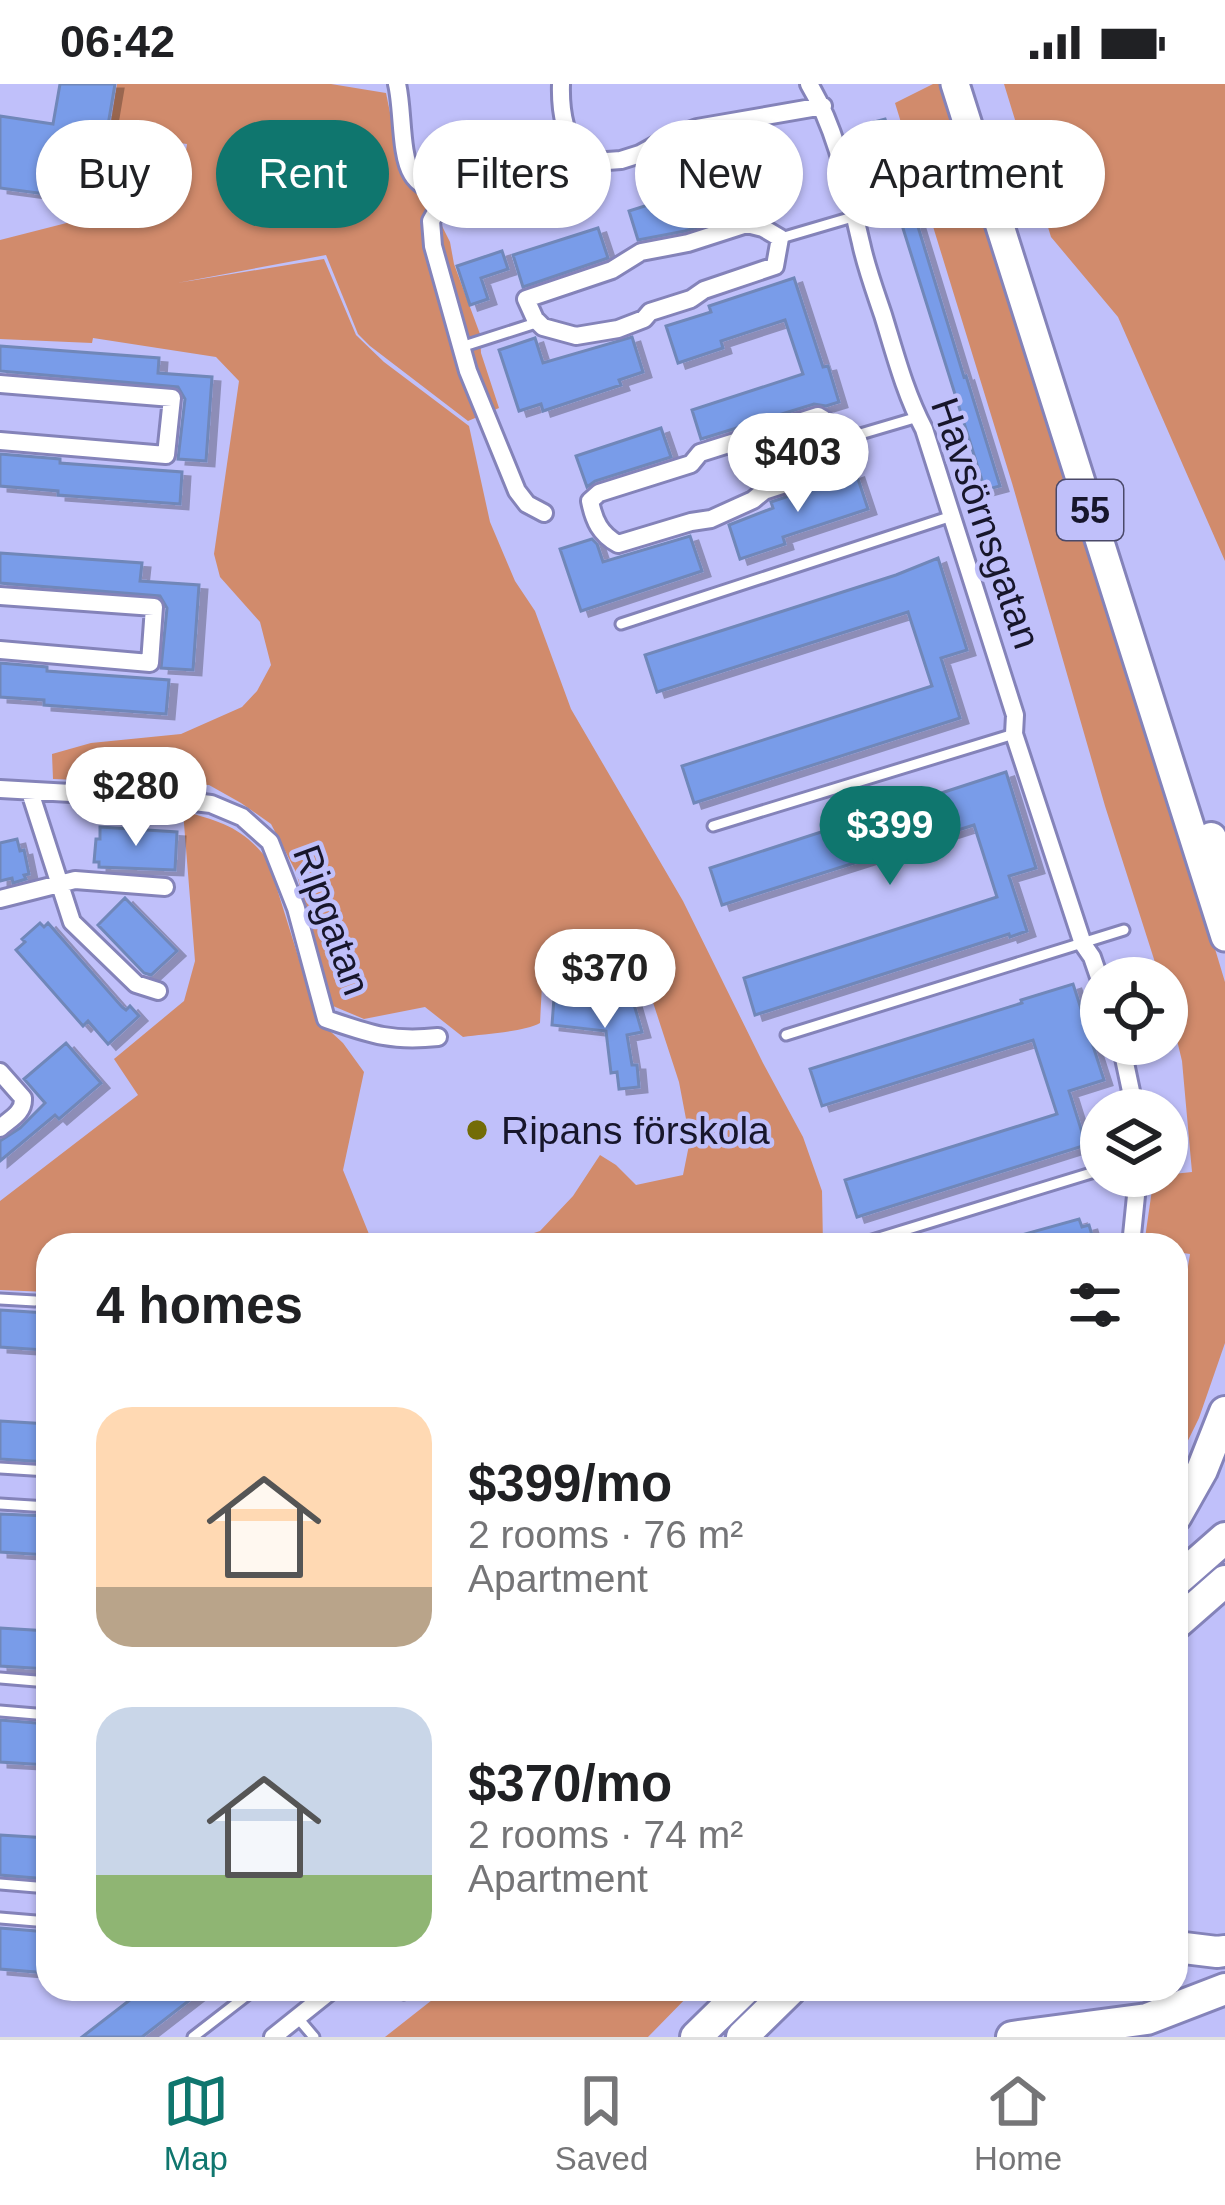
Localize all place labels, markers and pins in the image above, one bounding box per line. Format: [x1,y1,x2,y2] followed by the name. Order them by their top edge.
[727,413,869,515] pin: $403
[65,747,207,849] pin: $280
[819,786,961,888] pin: $399
[534,929,676,1031] pin: $370
[501,1109,770,1152] place label: Ripans förskola
[464,1117,490,1143] marker: Ripans förskola

